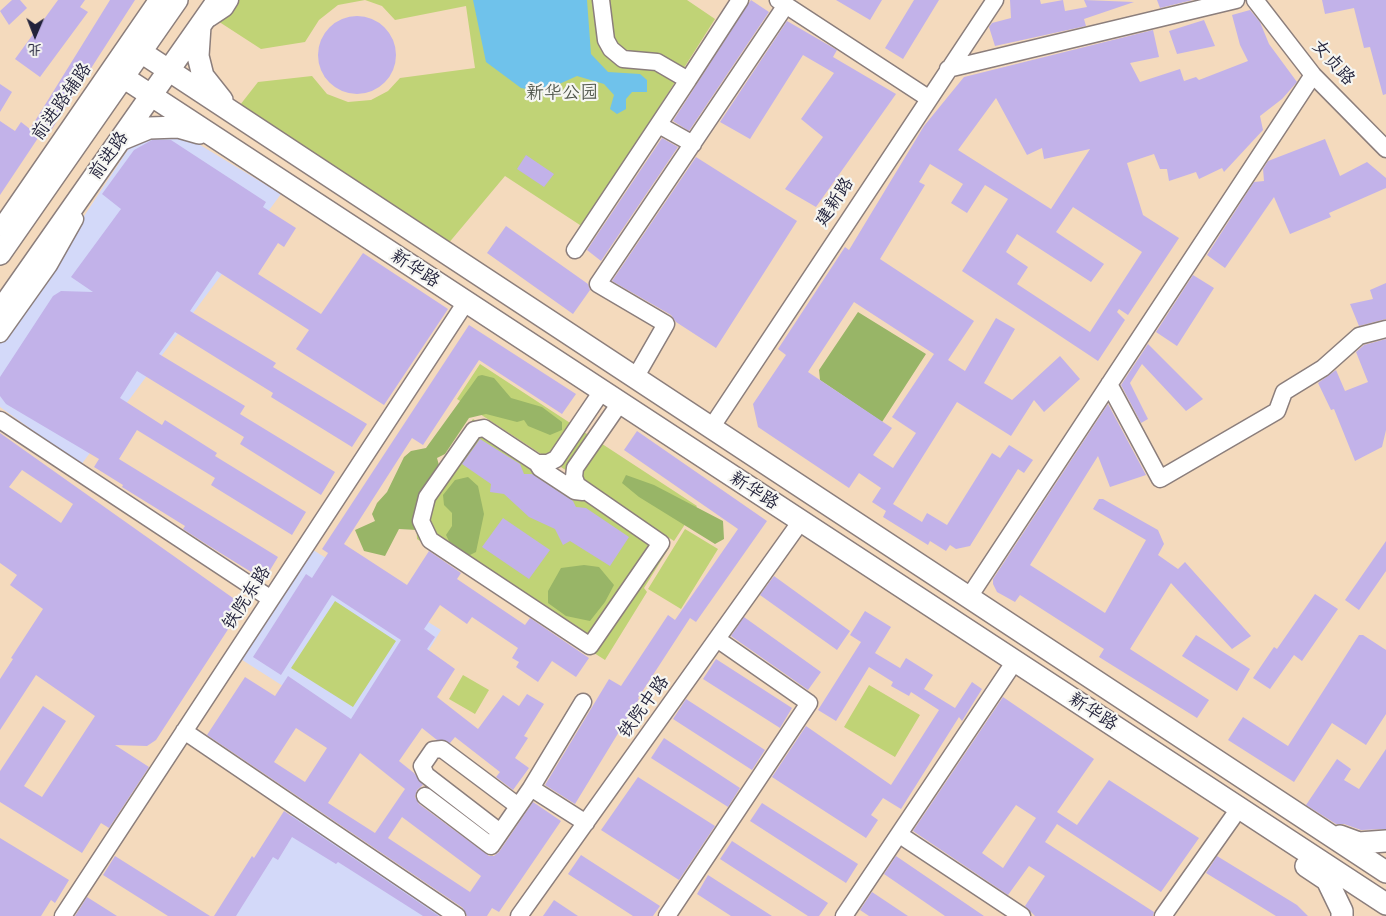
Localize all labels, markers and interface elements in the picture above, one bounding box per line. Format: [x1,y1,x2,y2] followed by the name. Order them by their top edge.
[10,10,60,60] north arrow
[1307,36,1359,90] street label: 女贞路
[28,41,42,59] text: 北
[27,59,97,145] street label: 前进路辅路
[526,82,598,104] park label: 新华公园
[85,128,133,184] street label: 前进路
[811,173,859,231] street label: 建新路
[386,245,444,293] street label: 新华路
[725,467,783,515] street label: 新华路
[218,562,276,634] street label: 铁院东路
[614,672,674,742] street label: 铁院中路
[1064,688,1122,736] street label: 新华路

